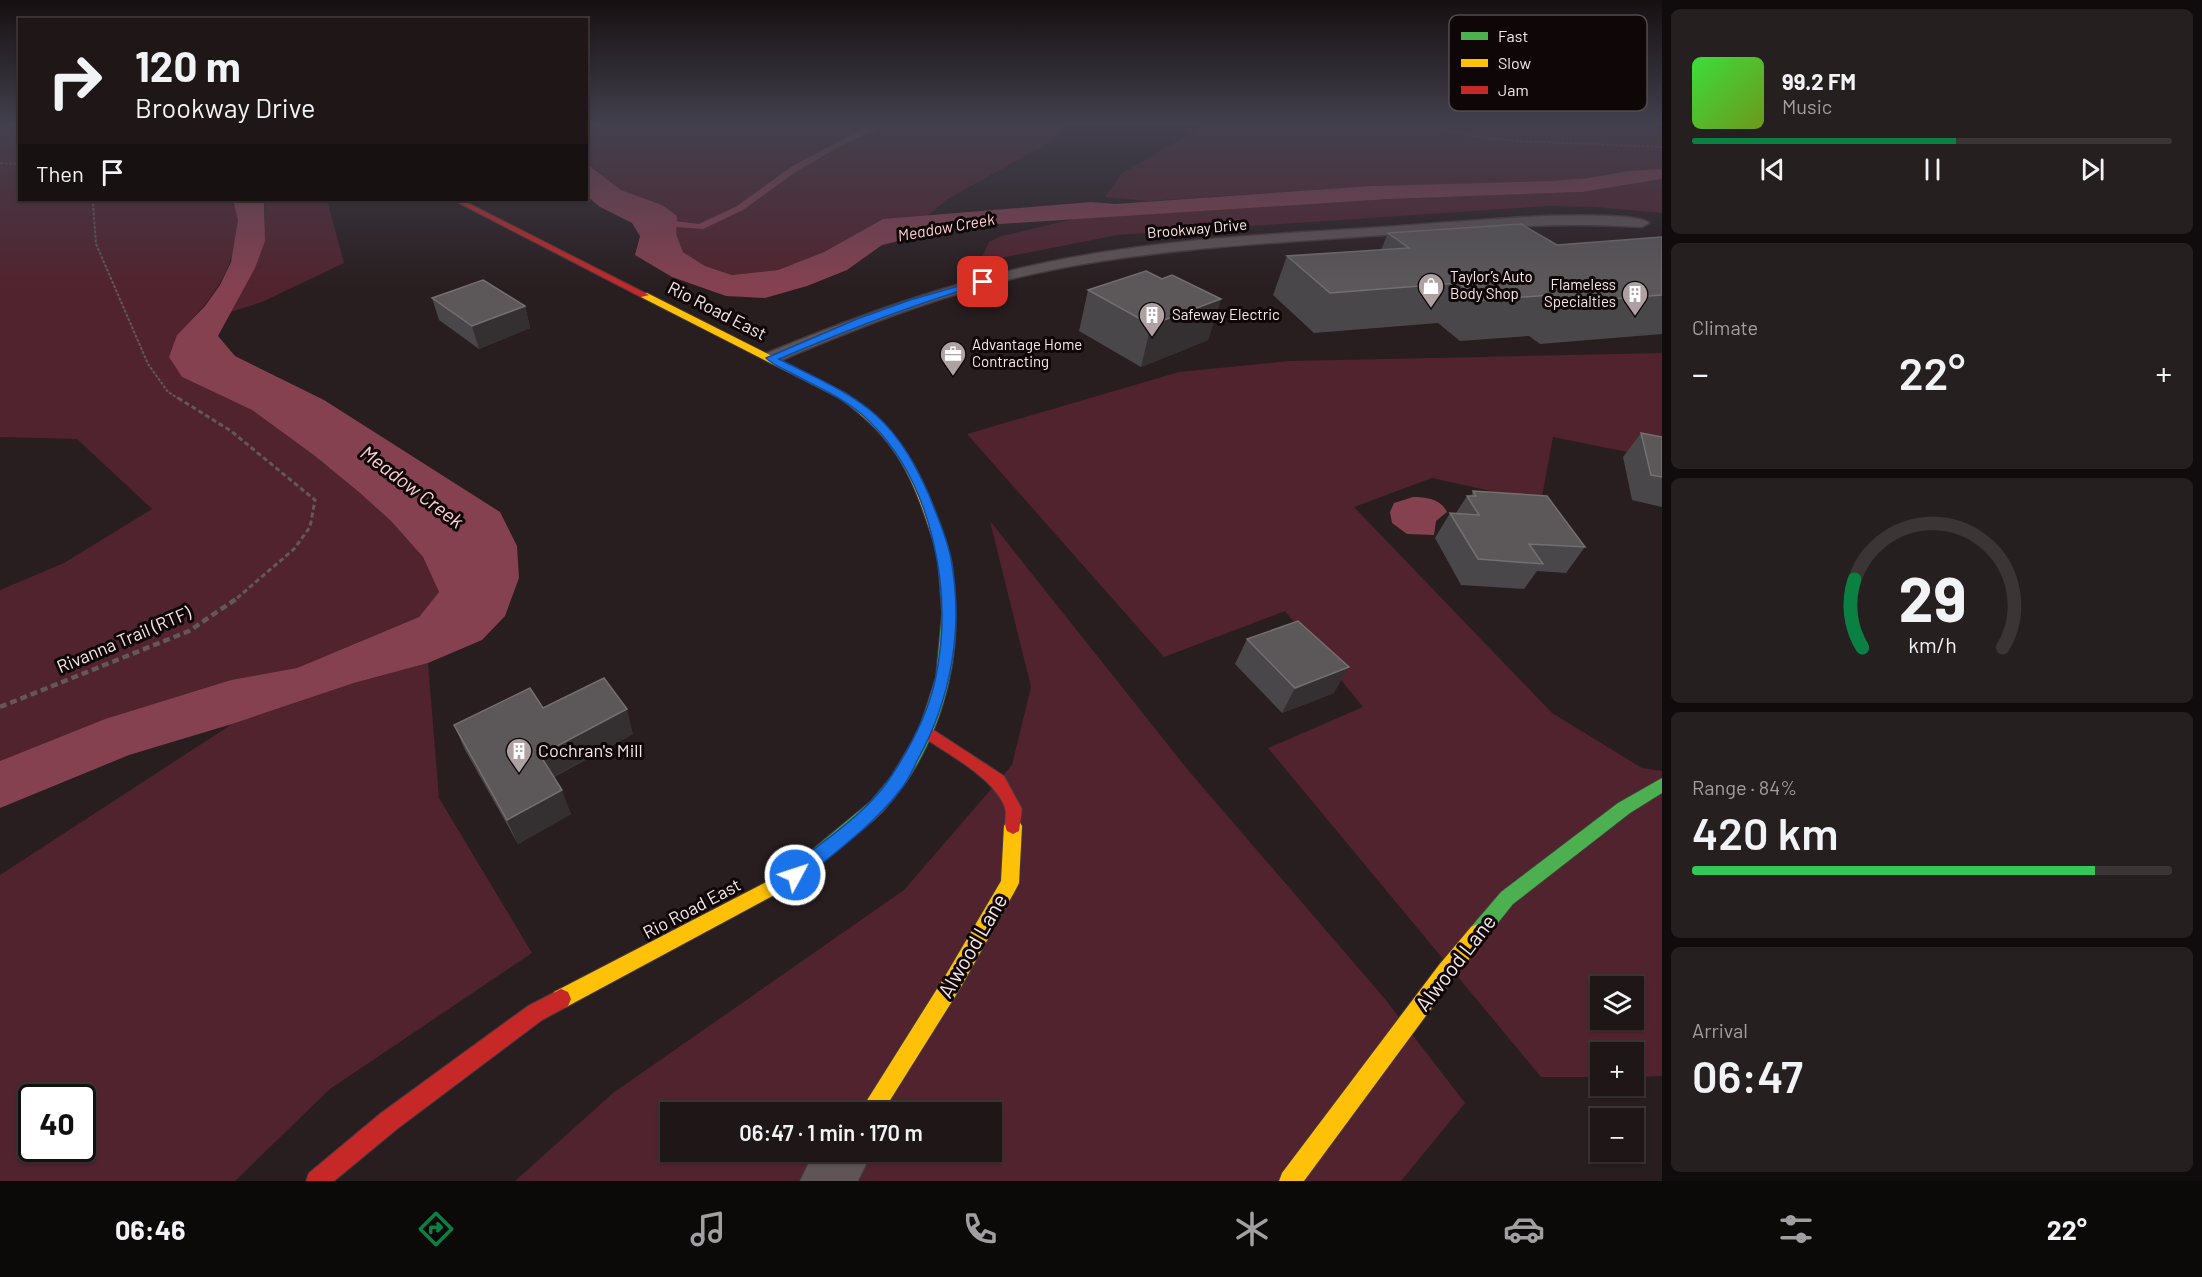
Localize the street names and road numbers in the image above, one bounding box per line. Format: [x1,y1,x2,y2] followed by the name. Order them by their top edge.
[1146,215,1248,241] street label: Brookway Drive
[664,276,770,344] street label: Rio Road East
[53,601,194,677] street label: Rivanna Trail (RTF)
[639,873,744,943] street label: Rio Road East
[932,889,1012,1002] street label: Alwood Lane
[1409,909,1500,1015] street label: Alwood Lane

